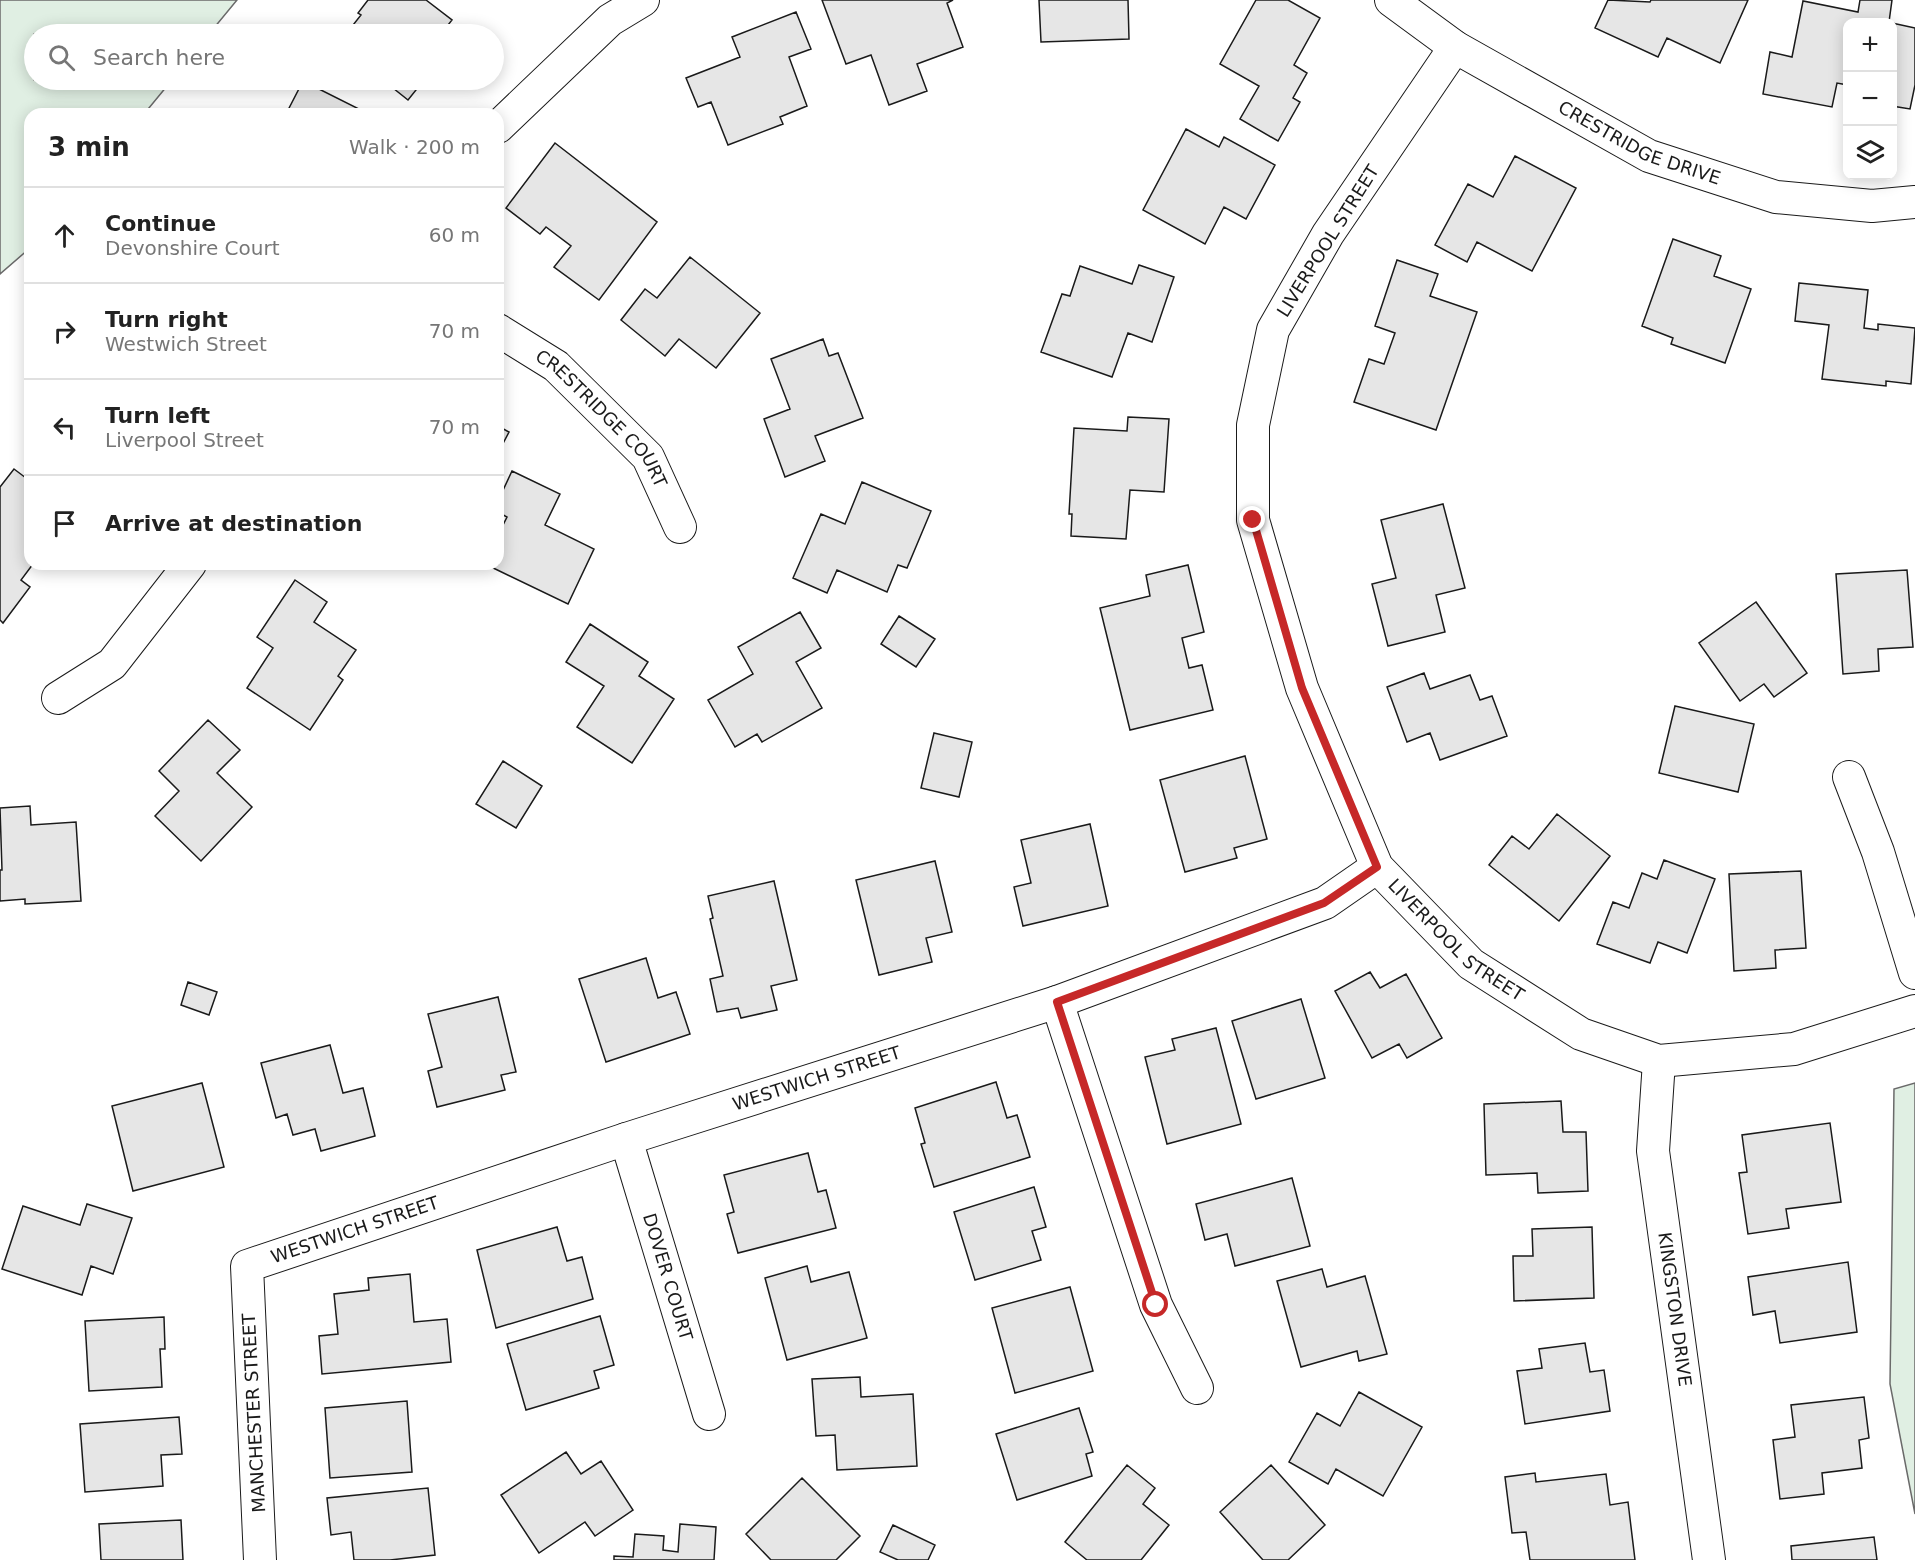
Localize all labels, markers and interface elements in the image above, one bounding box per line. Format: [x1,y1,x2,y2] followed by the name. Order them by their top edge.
[1843,18,1897,180] map controls
[1843,18,1897,72] button: +
[24,24,504,90] search box
[45,41,78,74] icon: search
[93,45,225,70] text: Search here
[1843,72,1897,126] button: −
[1555,96,1723,188] street label: CRESTRIDGE DRIVE
[1843,126,1897,180] button: layers
[48,132,130,162] text: 3 min
[349,135,480,159] text: Walk · 200 m
[1272,160,1383,321] street label: LIVERPOOL STREET
[105,211,216,236] text: Continue
[48,219,81,252] icon: ahead
[429,223,480,247] text: 60 m
[105,236,280,260] text: Devonshire Court
[105,307,228,332] text: Turn right
[48,315,81,348] icon: right
[429,319,480,343] text: 70 m
[105,332,267,356] text: Westwich Street
[532,345,672,491] street label: CRESTRIDGE COURT
[105,403,210,428] text: Turn left
[48,411,81,444] icon: left
[429,415,480,439] text: 70 m
[105,428,264,452] text: Liverpool Street
[1239,506,1265,532] route end
[48,507,81,540] icon: arrive
[105,511,362,536] text: Arrive at destination
[1384,874,1529,1006] street label: LIVERPOOL STREET
[730,1041,904,1114] street label: WESTWICH STREET
[268,1191,442,1267] street label: WESTWICH STREET
[639,1211,697,1344] street label: DOVER COURT
[1654,1231,1696,1388] street label: KINGSTON DRIVE
[1142,1291,1168,1317] route start
[238,1312,269,1513] street label: MANCHESTER STREET

